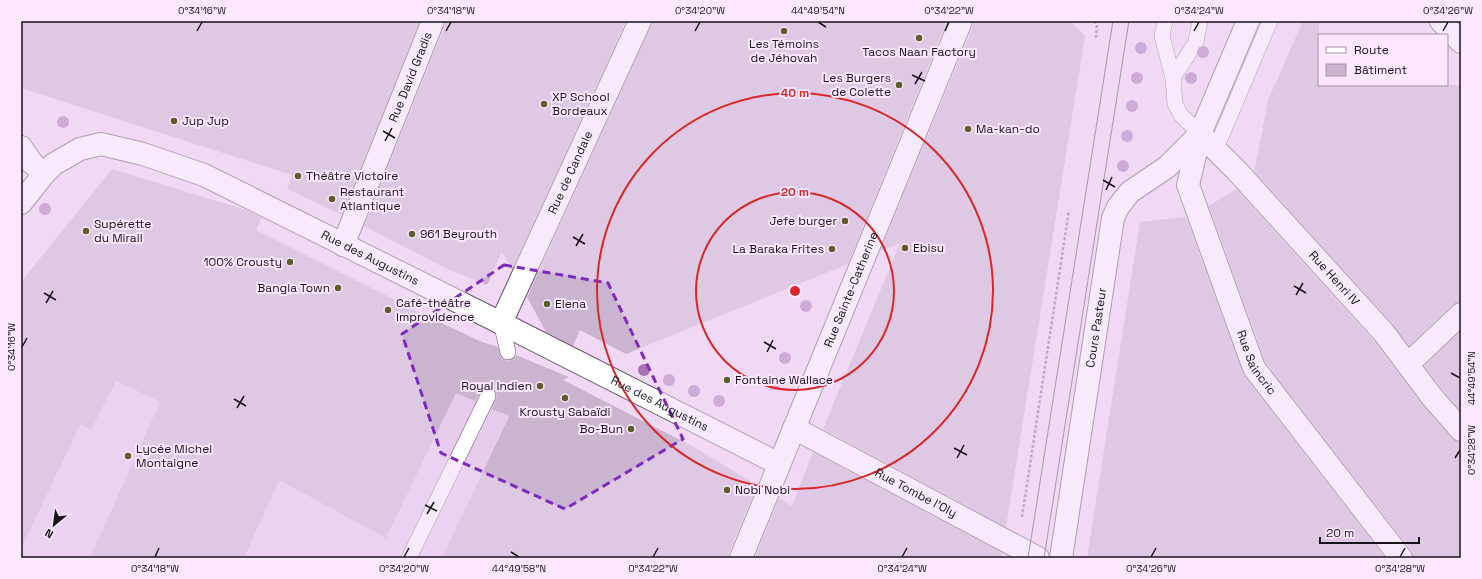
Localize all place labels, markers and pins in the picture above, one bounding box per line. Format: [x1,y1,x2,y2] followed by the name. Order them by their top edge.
[779,26,789,36] marker: Les Témoins de Jéhovah
[914,33,924,43] marker: Tacos Naan Factory
[749,36,819,66] place label: Les Témoins de Jéhovah
[862,44,976,60] place label: Tacos Naan Factory
[823,70,891,100] place label: Les Burgers de Colette
[894,80,904,90] marker: Les Burgers de Colette
[552,89,610,119] place label: XP School Bordeaux
[539,99,549,109] marker: XP School Bordeaux
[182,113,229,129] place label: Jup Jup
[169,116,179,126] marker: Jup Jup
[976,121,1040,137] place label: Ma-kan-do
[963,124,973,134] marker: Ma-kan-do
[306,168,398,184] place label: Théâtre Victoire
[293,171,303,181] marker: Théâtre Victoire
[340,184,404,214] place label: Restaurant Atlantique
[327,194,337,204] marker: Restaurant Atlantique
[769,213,837,229] place label: Jefe burger
[94,216,151,246] place label: Supérette du Mirail
[840,216,850,226] marker: Jefe burger
[81,226,91,236] marker: Supérette du Mirail
[420,226,497,242] place label: 961 Beyrouth
[407,229,417,239] marker: 961 Beyrouth
[913,240,944,256] place label: Ebisu
[732,241,824,257] place label: La Baraka Frites
[900,243,910,253] marker: Ebisu
[827,244,837,254] marker: La Baraka Frites
[203,254,282,270] place label: 100% Crousty
[285,257,295,267] marker: 100% Crousty
[257,280,330,296] place label: Bangla Town
[333,283,343,293] marker: Bangla Town
[788,284,802,298] centre of rings
[396,295,474,325] place label: Café-théâtre Improvidence
[555,296,586,312] place label: Elena
[542,299,552,309] marker: Elena
[383,305,393,315] marker: Café-théâtre Improvidence
[735,372,833,388] place label: Fontaine Wallace
[722,375,732,385] marker: Fontaine Wallace
[461,378,532,394] place label: Royal Indien
[535,381,545,391] marker: Royal Indien
[560,393,570,403] marker: Krousty Sabaïdi
[519,404,611,420] place label: Krousty Sabaïdi
[580,421,623,437] place label: Bo-Bun
[626,424,636,434] marker: Bo-Bun
[136,441,212,471] place label: Lycée Michel Montaigne
[123,451,133,461] marker: Lycée Michel Montaigne
[735,482,790,498] place label: Nobi Nobi
[722,485,732,495] marker: Nobi Nobi

